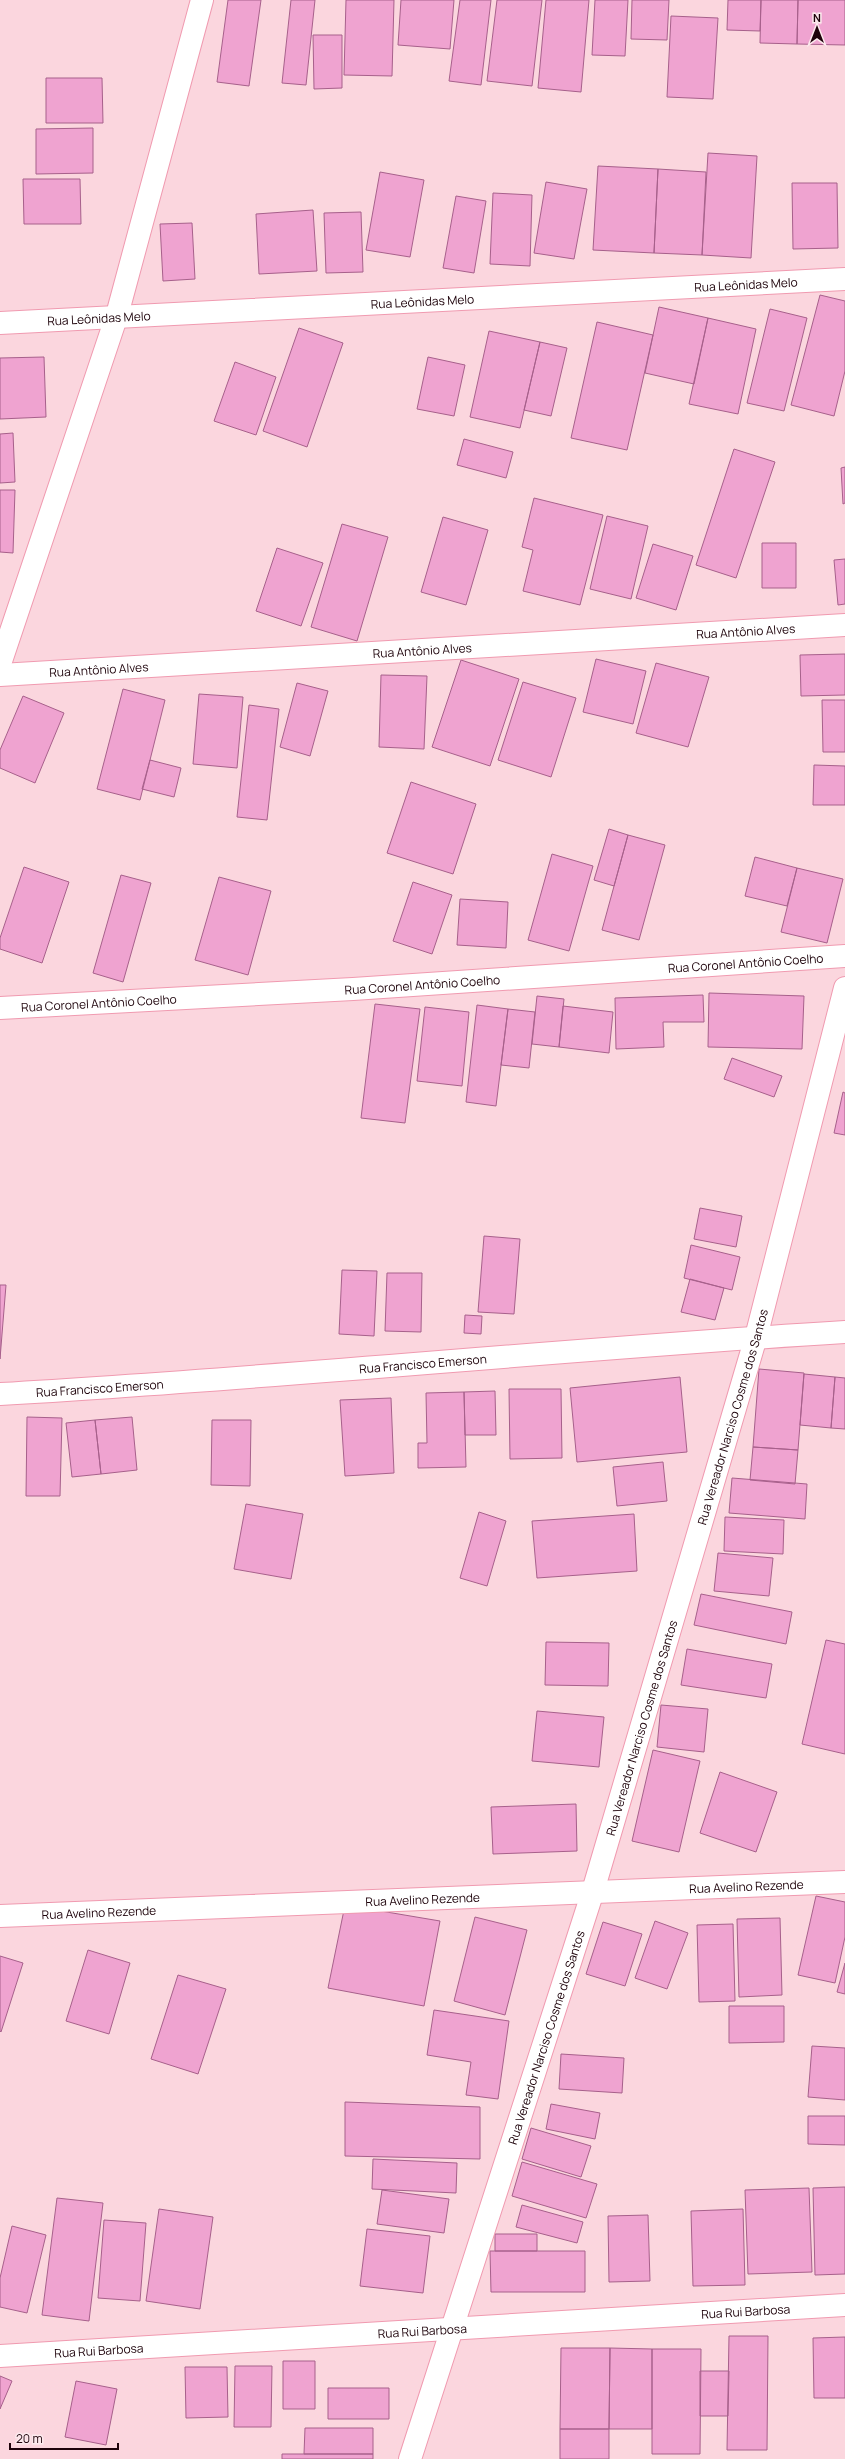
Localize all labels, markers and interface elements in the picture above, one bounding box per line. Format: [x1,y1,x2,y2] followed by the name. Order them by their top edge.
[797,8,837,48] north arrow
[813,10,821,25] text: N
[694,273,798,295] street label: Rua Leônidas Melo
[370,290,475,312] street label: Rua Leônidas Melo
[47,307,151,329] street label: Rua Leônidas Melo
[696,619,796,642] street label: Rua Antônio Alves
[372,639,472,661] street label: Rua Antônio Alves
[49,658,149,681] street label: Rua Antônio Alves
[667,949,824,976] street label: Rua Coronel Antônio Coelho
[344,971,501,998] street label: Rua Coronel Antônio Coelho
[21,990,177,1015] street label: Rua Coronel Antônio Coelho
[693,1307,771,1527] street label: Rua Vereador Narciso Cosme dos Santos
[358,1350,487,1377] street label: Rua Francisco Emerson
[35,1375,164,1400] street label: Rua Francisco Emerson
[601,1618,681,1837] street label: Rua Vereador Narciso Cosme dos Santos
[689,1875,804,1897] street label: Rua Avelino Rezende
[365,1888,480,1910] street label: Rua Avelino Rezende
[41,1901,157,1923] street label: Rua Avelino Rezende
[503,1928,588,2147] street label: Rua Vereador Narciso Cosme dos Santos
[701,2300,791,2322] street label: Rua Rui Barbosa
[377,2319,467,2342] street label: Rua Rui Barbosa
[54,2339,144,2361] street label: Rua Rui Barbosa
[10,2425,118,2451] scale bar
[16,2430,43,2447] text: 20 m

